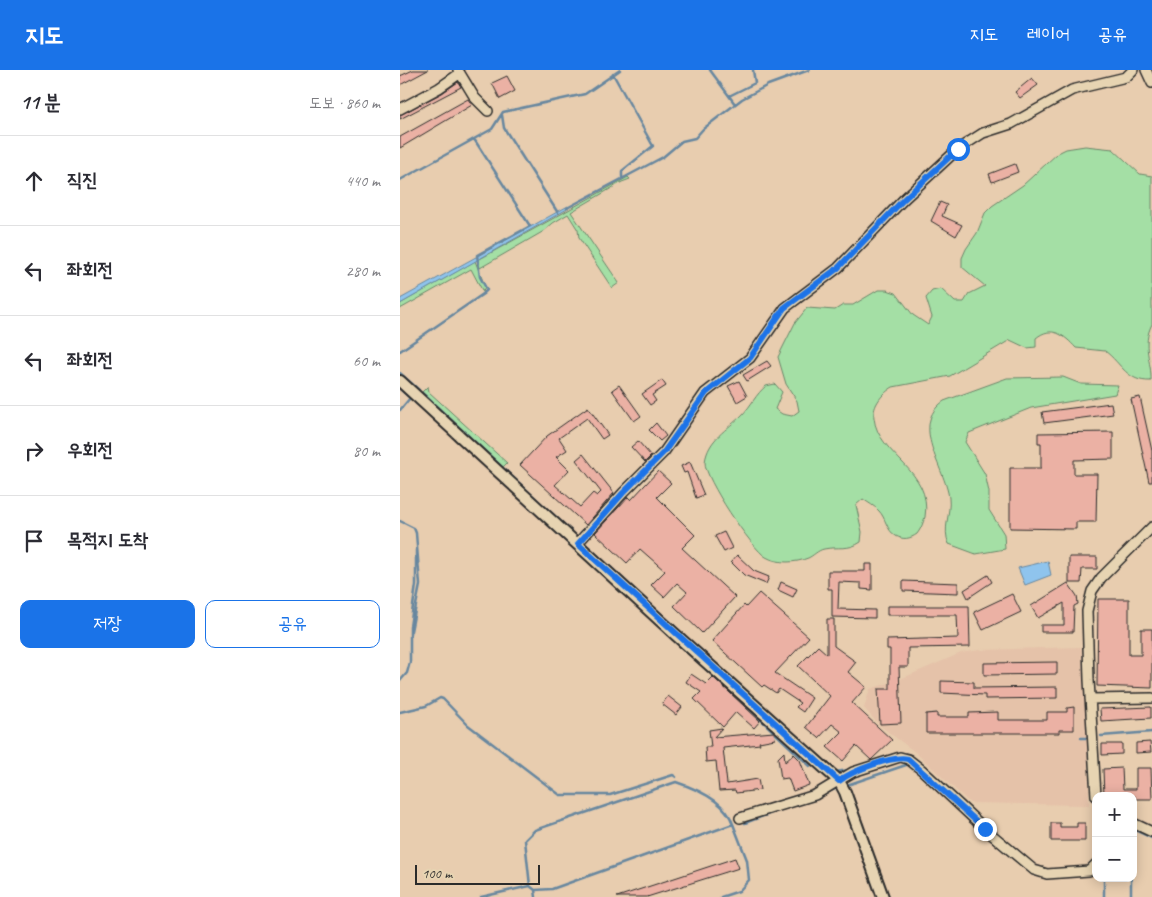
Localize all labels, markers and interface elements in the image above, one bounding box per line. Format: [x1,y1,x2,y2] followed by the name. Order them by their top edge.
[25,20,64,50] text: 지도
[970,23,999,45] text: 지도
[1027,23,1070,45] text: 레이어
[1098,23,1127,45] text: 공유
[20,89,61,115] text: 11 분
[309,93,380,113] text: 도보 · 860 m
[947,138,970,161] route start
[20,167,48,195] icon: ahead
[67,168,98,192] text: 직진
[346,171,380,191] text: 440 m
[20,257,48,285] icon: left
[67,258,113,282] text: 좌회전
[346,261,380,281] text: 280 m
[20,347,48,375] icon: left
[67,348,113,372] text: 좌회전
[353,351,380,371] text: 60 m
[20,437,48,465] icon: right
[67,438,113,462] text: 우회전
[353,441,380,461] text: 80 m
[20,527,48,555] icon: arrive
[67,528,148,552] text: 목적지 도착
[20,600,195,648] button: 저장
[205,600,380,648] button: 공유
[1092,792,1137,882] map controls
[1092,792,1137,837] button: +
[974,818,997,841] route end
[1092,837,1137,882] button: −
[415,862,540,885] scale bar
[422,865,452,882] text: 100 m

